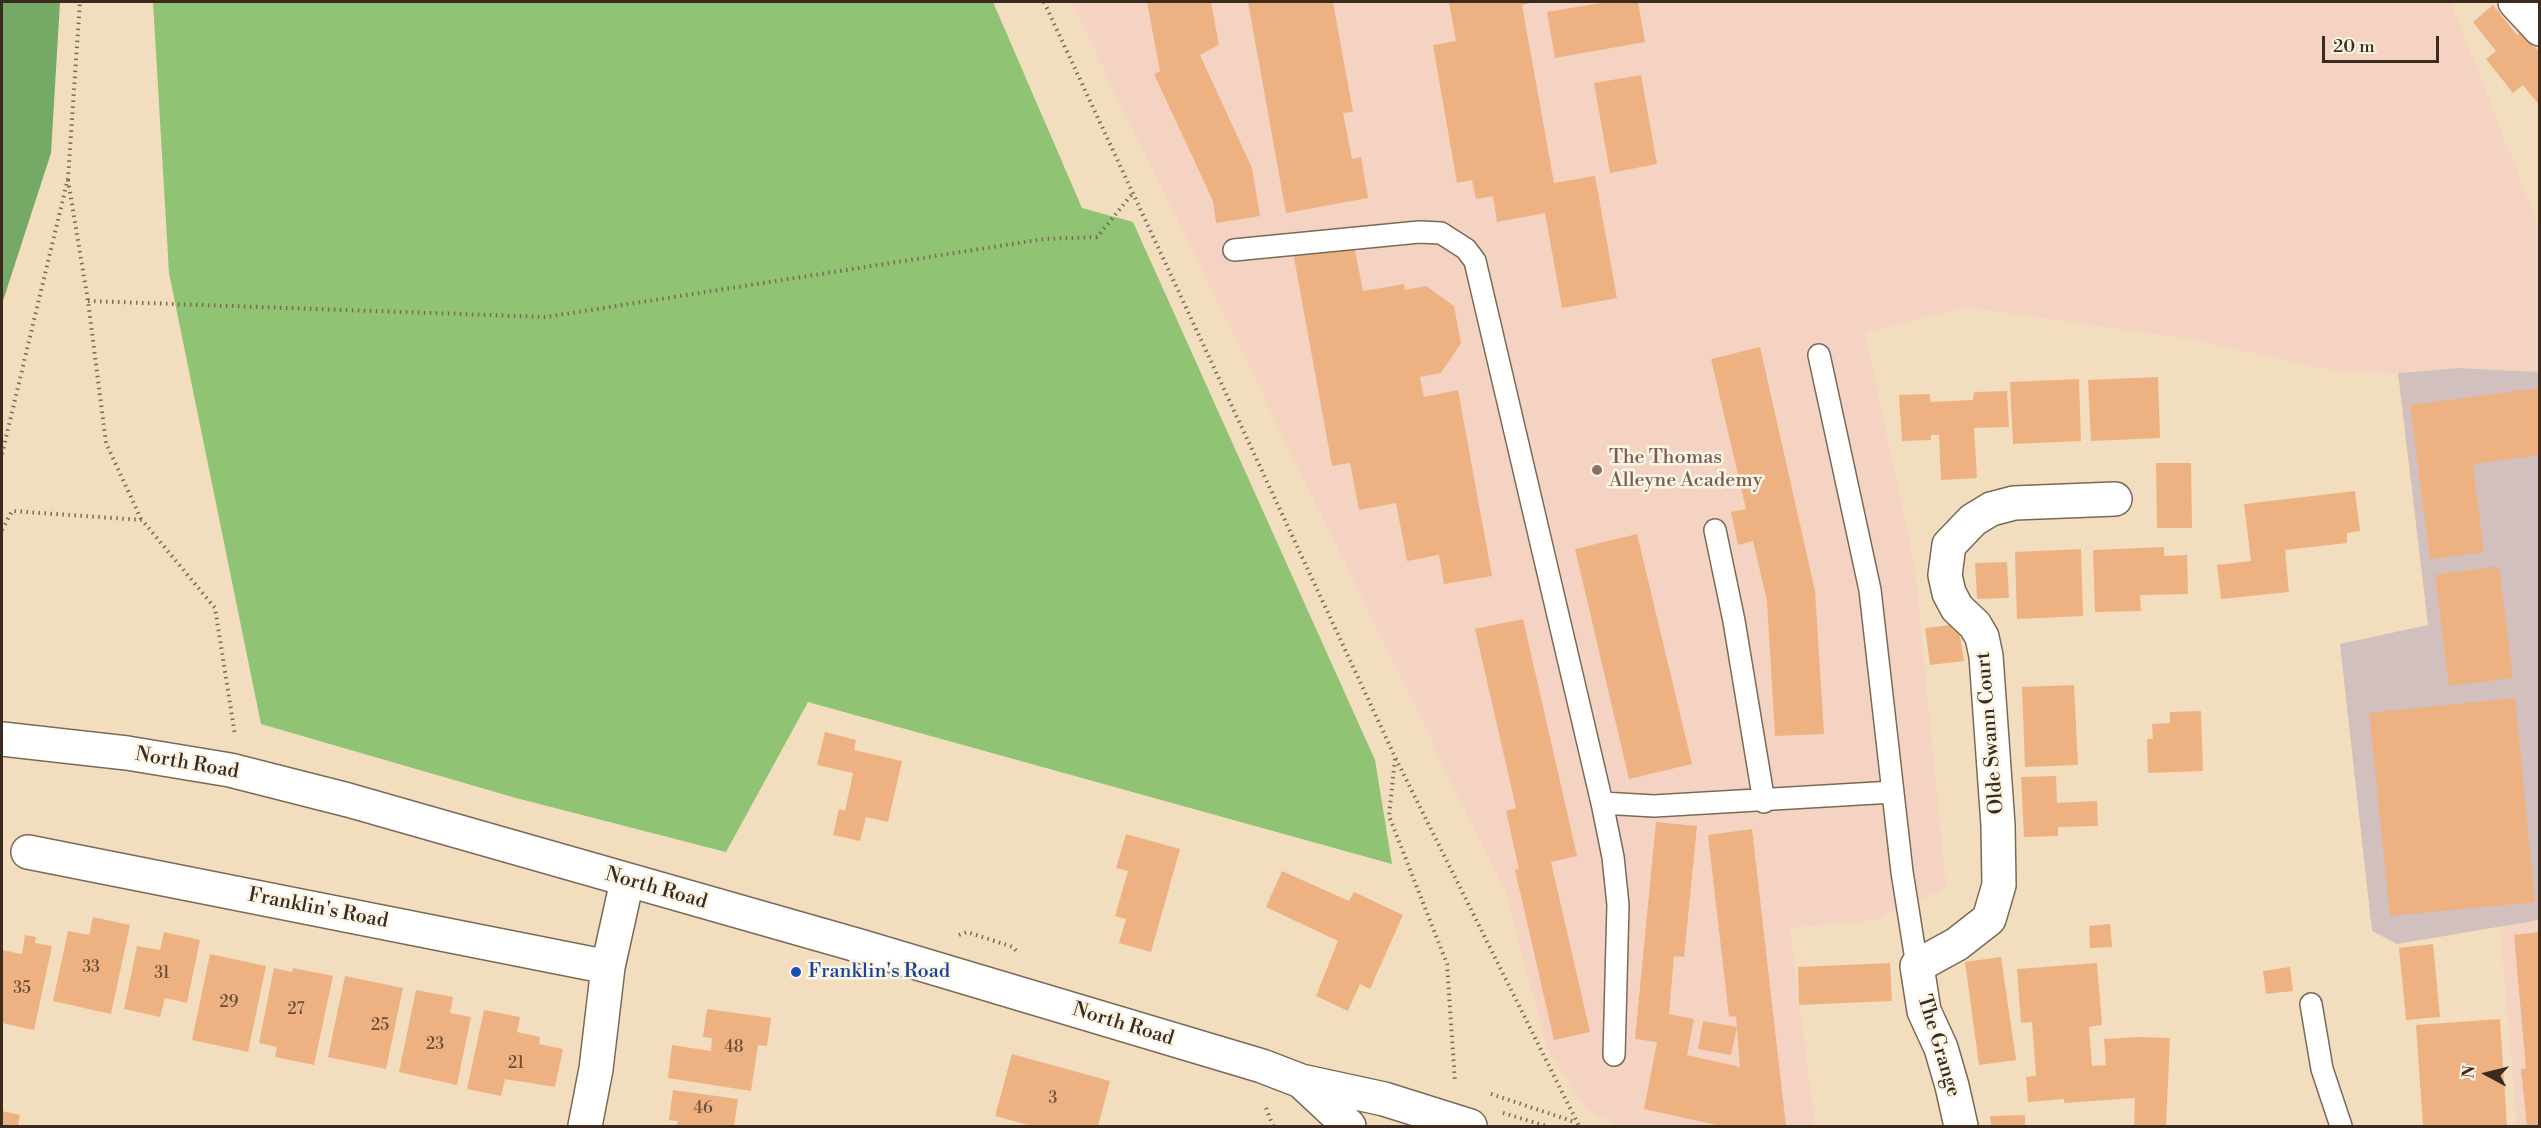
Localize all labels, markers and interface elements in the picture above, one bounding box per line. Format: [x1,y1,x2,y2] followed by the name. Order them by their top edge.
[2325,24,2442,62] scale bar
[2333,35,2375,58] text: 20 m
[1609,446,1762,493] place label: The Thomas Alleyne Academy
[1590,463,1604,477] marker: The Thomas Alleyne Academy
[1972,651,2010,815] street label: Olde Swann Court
[133,743,241,785] street label: North Road
[602,863,710,915] street label: North Road
[246,884,390,934] street label: Franklin's Road
[82,958,100,978] house number: 33
[808,960,950,984] place label: Franklin's Road
[154,964,170,984] house number: 31
[789,965,803,979] marker: Franklin's Road
[13,979,31,999] house number: 35
[1911,992,1965,1100] street label: The Grange
[220,993,238,1013] house number: 29
[1069,998,1177,1052] street label: North Road
[287,1000,305,1020] house number: 27
[371,1016,389,1036] house number: 25
[426,1035,444,1055] house number: 23
[724,1038,744,1058] house number: 48
[2457,1044,2517,1104] north arrow
[508,1054,524,1074] house number: 21
[2458,1064,2480,1079] text: N
[1049,1089,1057,1109] house number: 3
[693,1099,713,1119] house number: 46

